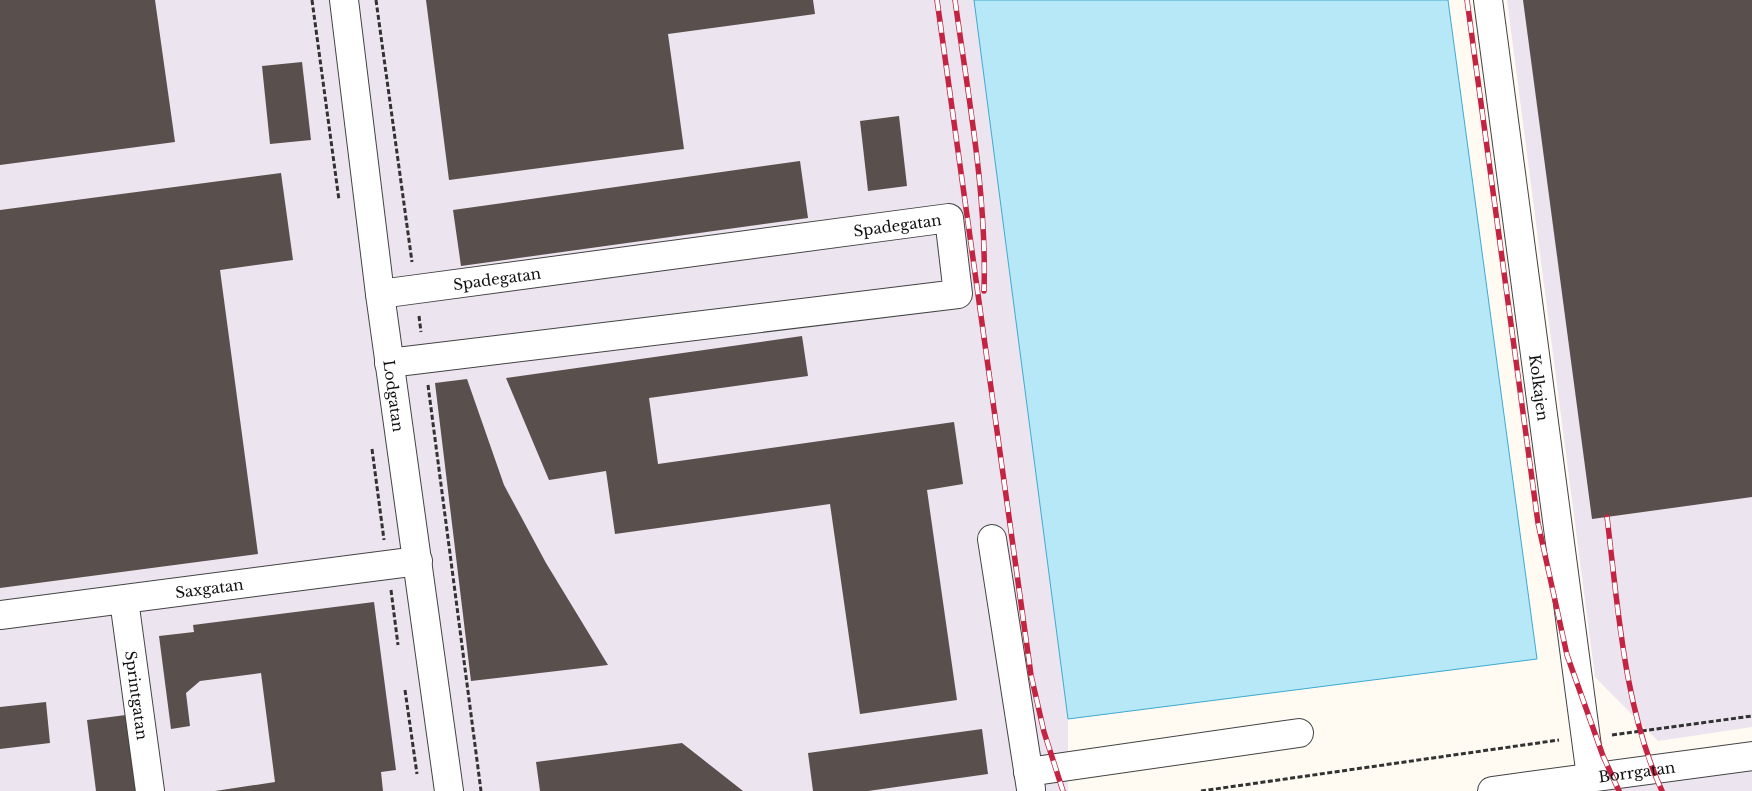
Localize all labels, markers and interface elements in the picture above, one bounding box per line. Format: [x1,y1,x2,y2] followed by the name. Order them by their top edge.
[852,210,943,240] street label: Spadegatan
[452,263,542,294] street label: Spadegatan
[1526,353,1553,422] street label: Kolkajen
[380,359,409,433] street label: Lodgatan
[174,574,245,602] street label: Saxgatan
[121,649,152,741] street label: Sprintgatan
[1597,757,1676,786] street label: Borrgatan

